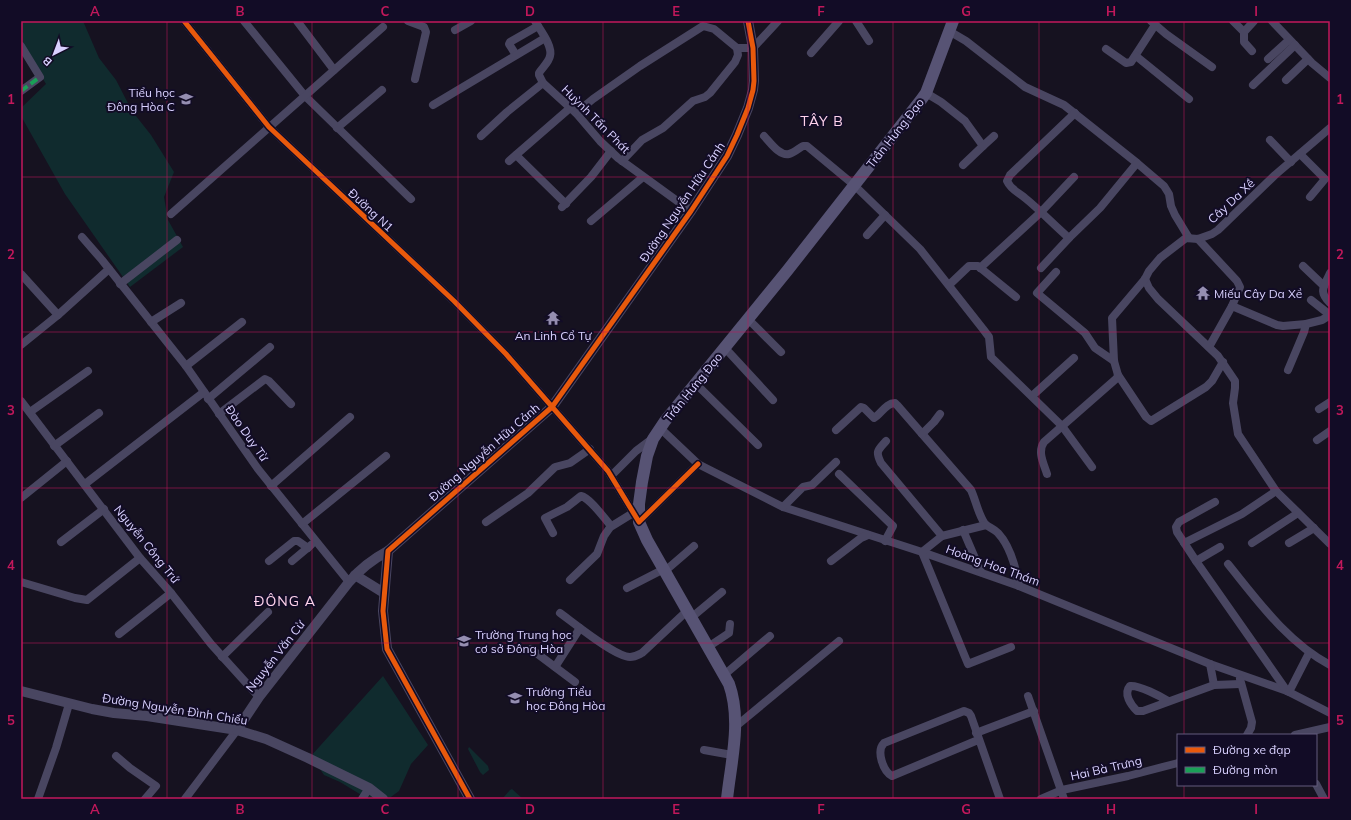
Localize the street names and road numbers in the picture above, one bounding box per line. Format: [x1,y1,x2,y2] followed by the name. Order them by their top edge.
[559,82,633,156] street label: Huỳnh Tấn Phát
[863,95,927,171] street label: Trần Hưng Đạo
[636,139,728,265] street label: Đường Nguyễn Hữu Cảnh
[1204,176,1258,226] street label: Cây Da Xề
[345,185,397,235] street label: Đường N1
[661,349,726,425] street label: Trần Hưng Đạo
[426,400,542,504] street label: Đường Nguyễn Hữu Cảnh
[222,402,272,465] street label: Đào Duy Từ
[111,502,184,587] street label: Nguyễn Công Trứ
[944,541,1042,589] street label: Hoàng Hoa Thám
[242,616,308,695] street label: Nguyễn Văn Cừ
[101,690,249,728] street label: Đường Nguyễn Đình Chiểu
[1069,753,1143,783] street label: Hai Bà Trưng

